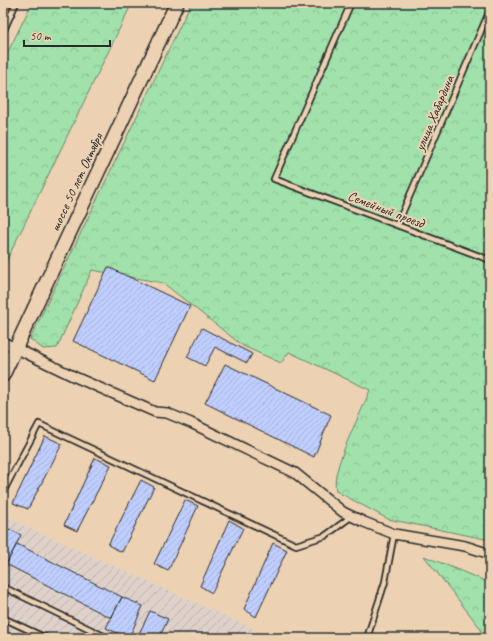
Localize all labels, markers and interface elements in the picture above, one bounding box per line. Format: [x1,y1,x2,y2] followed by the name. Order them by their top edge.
[24,22,110,48] scale bar
[30,28,52,44] text: 50 m
[411,72,458,154] street label: улица Хабардина
[46,129,107,234] street label: шоссе 50 лет Октября
[345,187,428,233] street label: Семейный проезд

